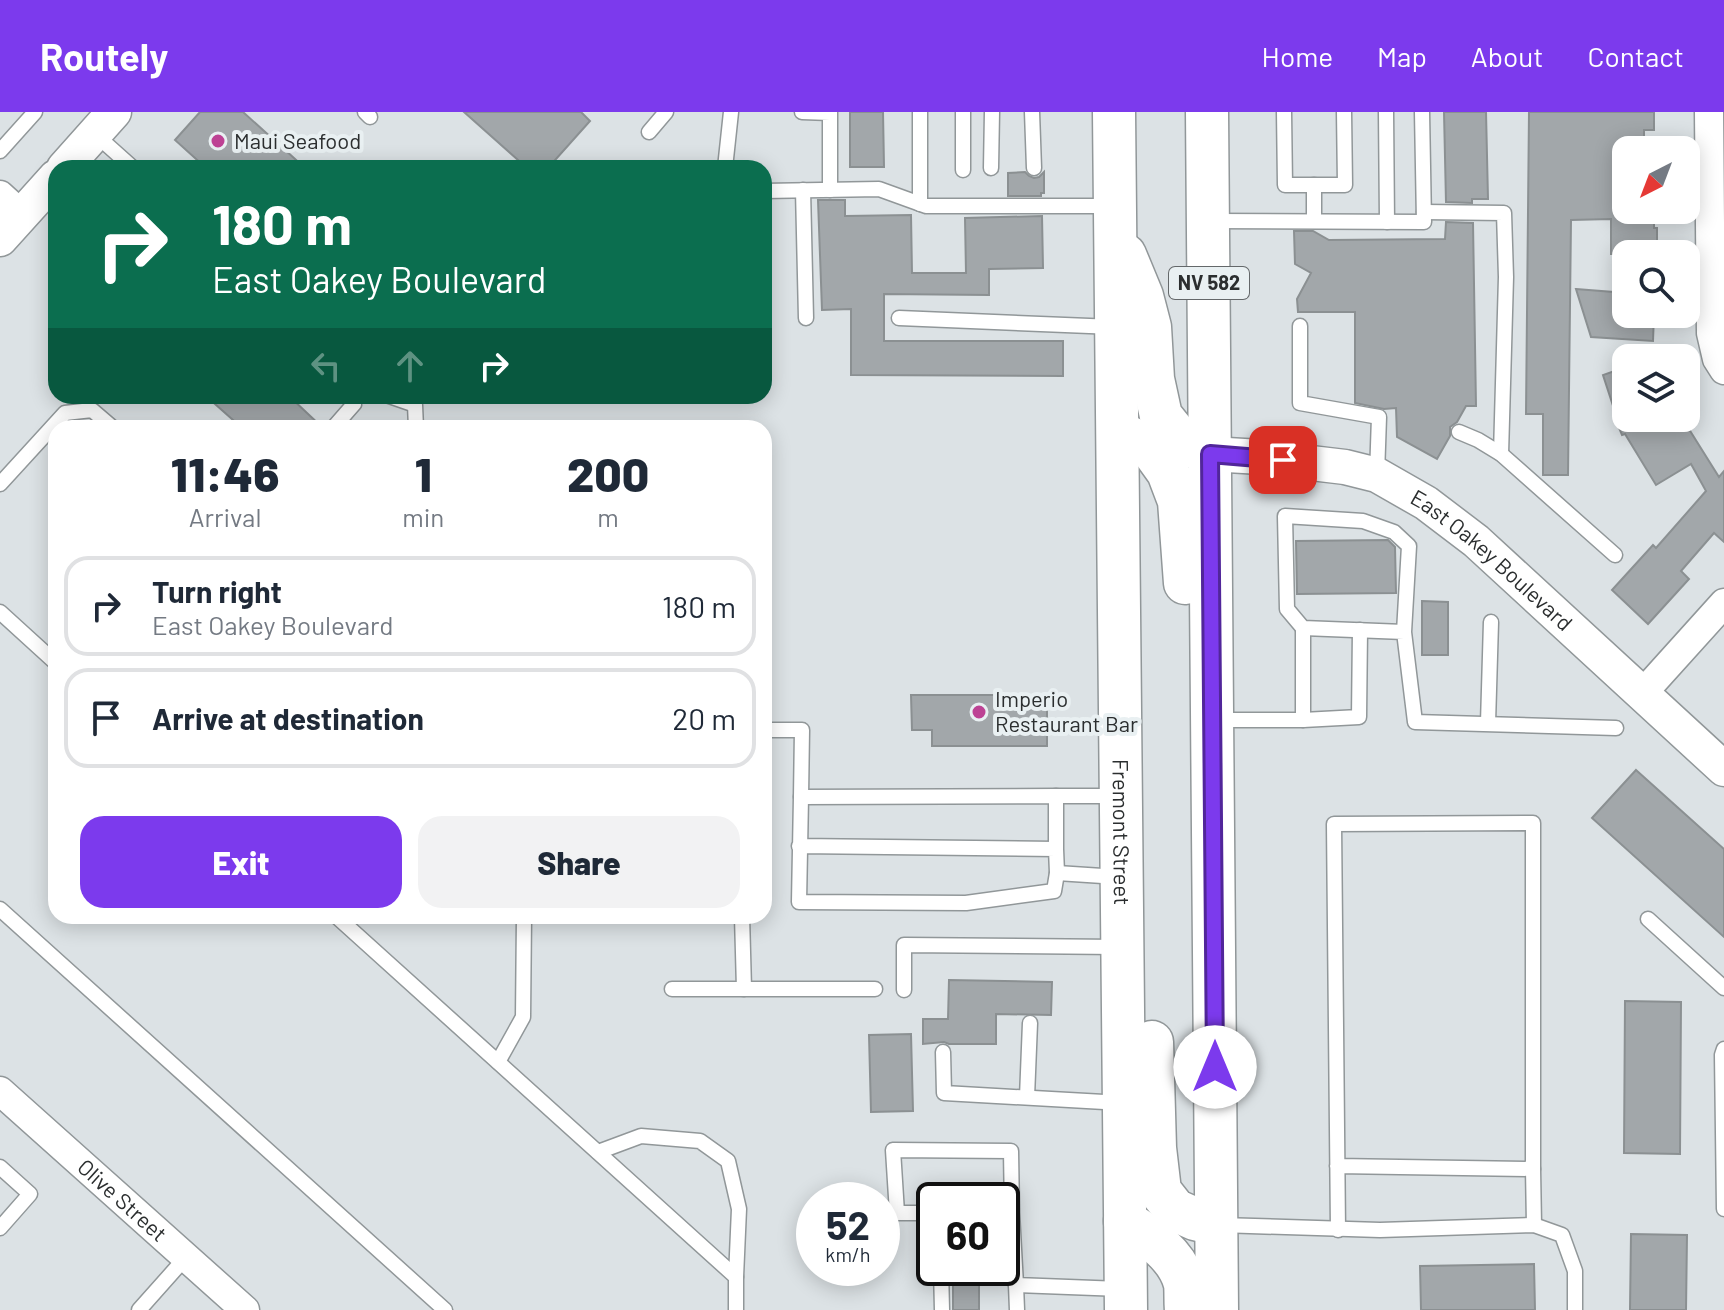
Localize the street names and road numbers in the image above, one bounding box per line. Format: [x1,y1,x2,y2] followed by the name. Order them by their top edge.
[1169,267,1249,299] road number: NV 582
[1407,483,1578,635] street label: East Oakey Boulevard
[1108,759,1136,905] street label: Fremont Street
[73,1153,173,1246] street label: Olive Street

